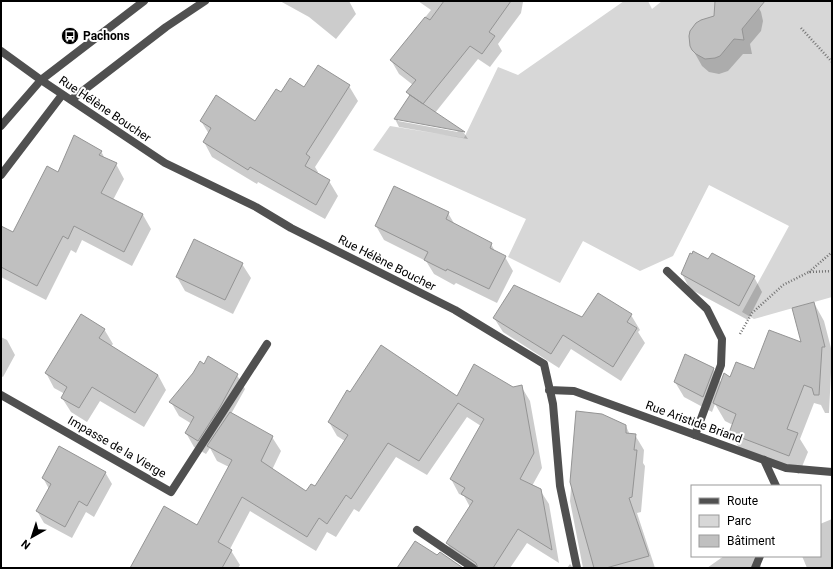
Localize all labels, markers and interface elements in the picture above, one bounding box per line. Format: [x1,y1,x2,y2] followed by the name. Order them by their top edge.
[60,26,80,46] bus stop icon: Pachons
[83,29,130,43] place label: Pachons
[56,73,154,145] street label: Rue Hélène Boucher
[336,232,438,294] street label: Rue Hélène Boucher
[644,398,744,446] street label: Rue Aristide Briand
[65,413,169,481] street label: Impasse de la Vierge
[691,485,821,557] legend
[727,494,758,508] text: Route
[727,514,751,528] text: Parc
[12,517,52,557] north arrow
[727,534,775,548] text: Bâtiment
[19,537,33,552] text: N

